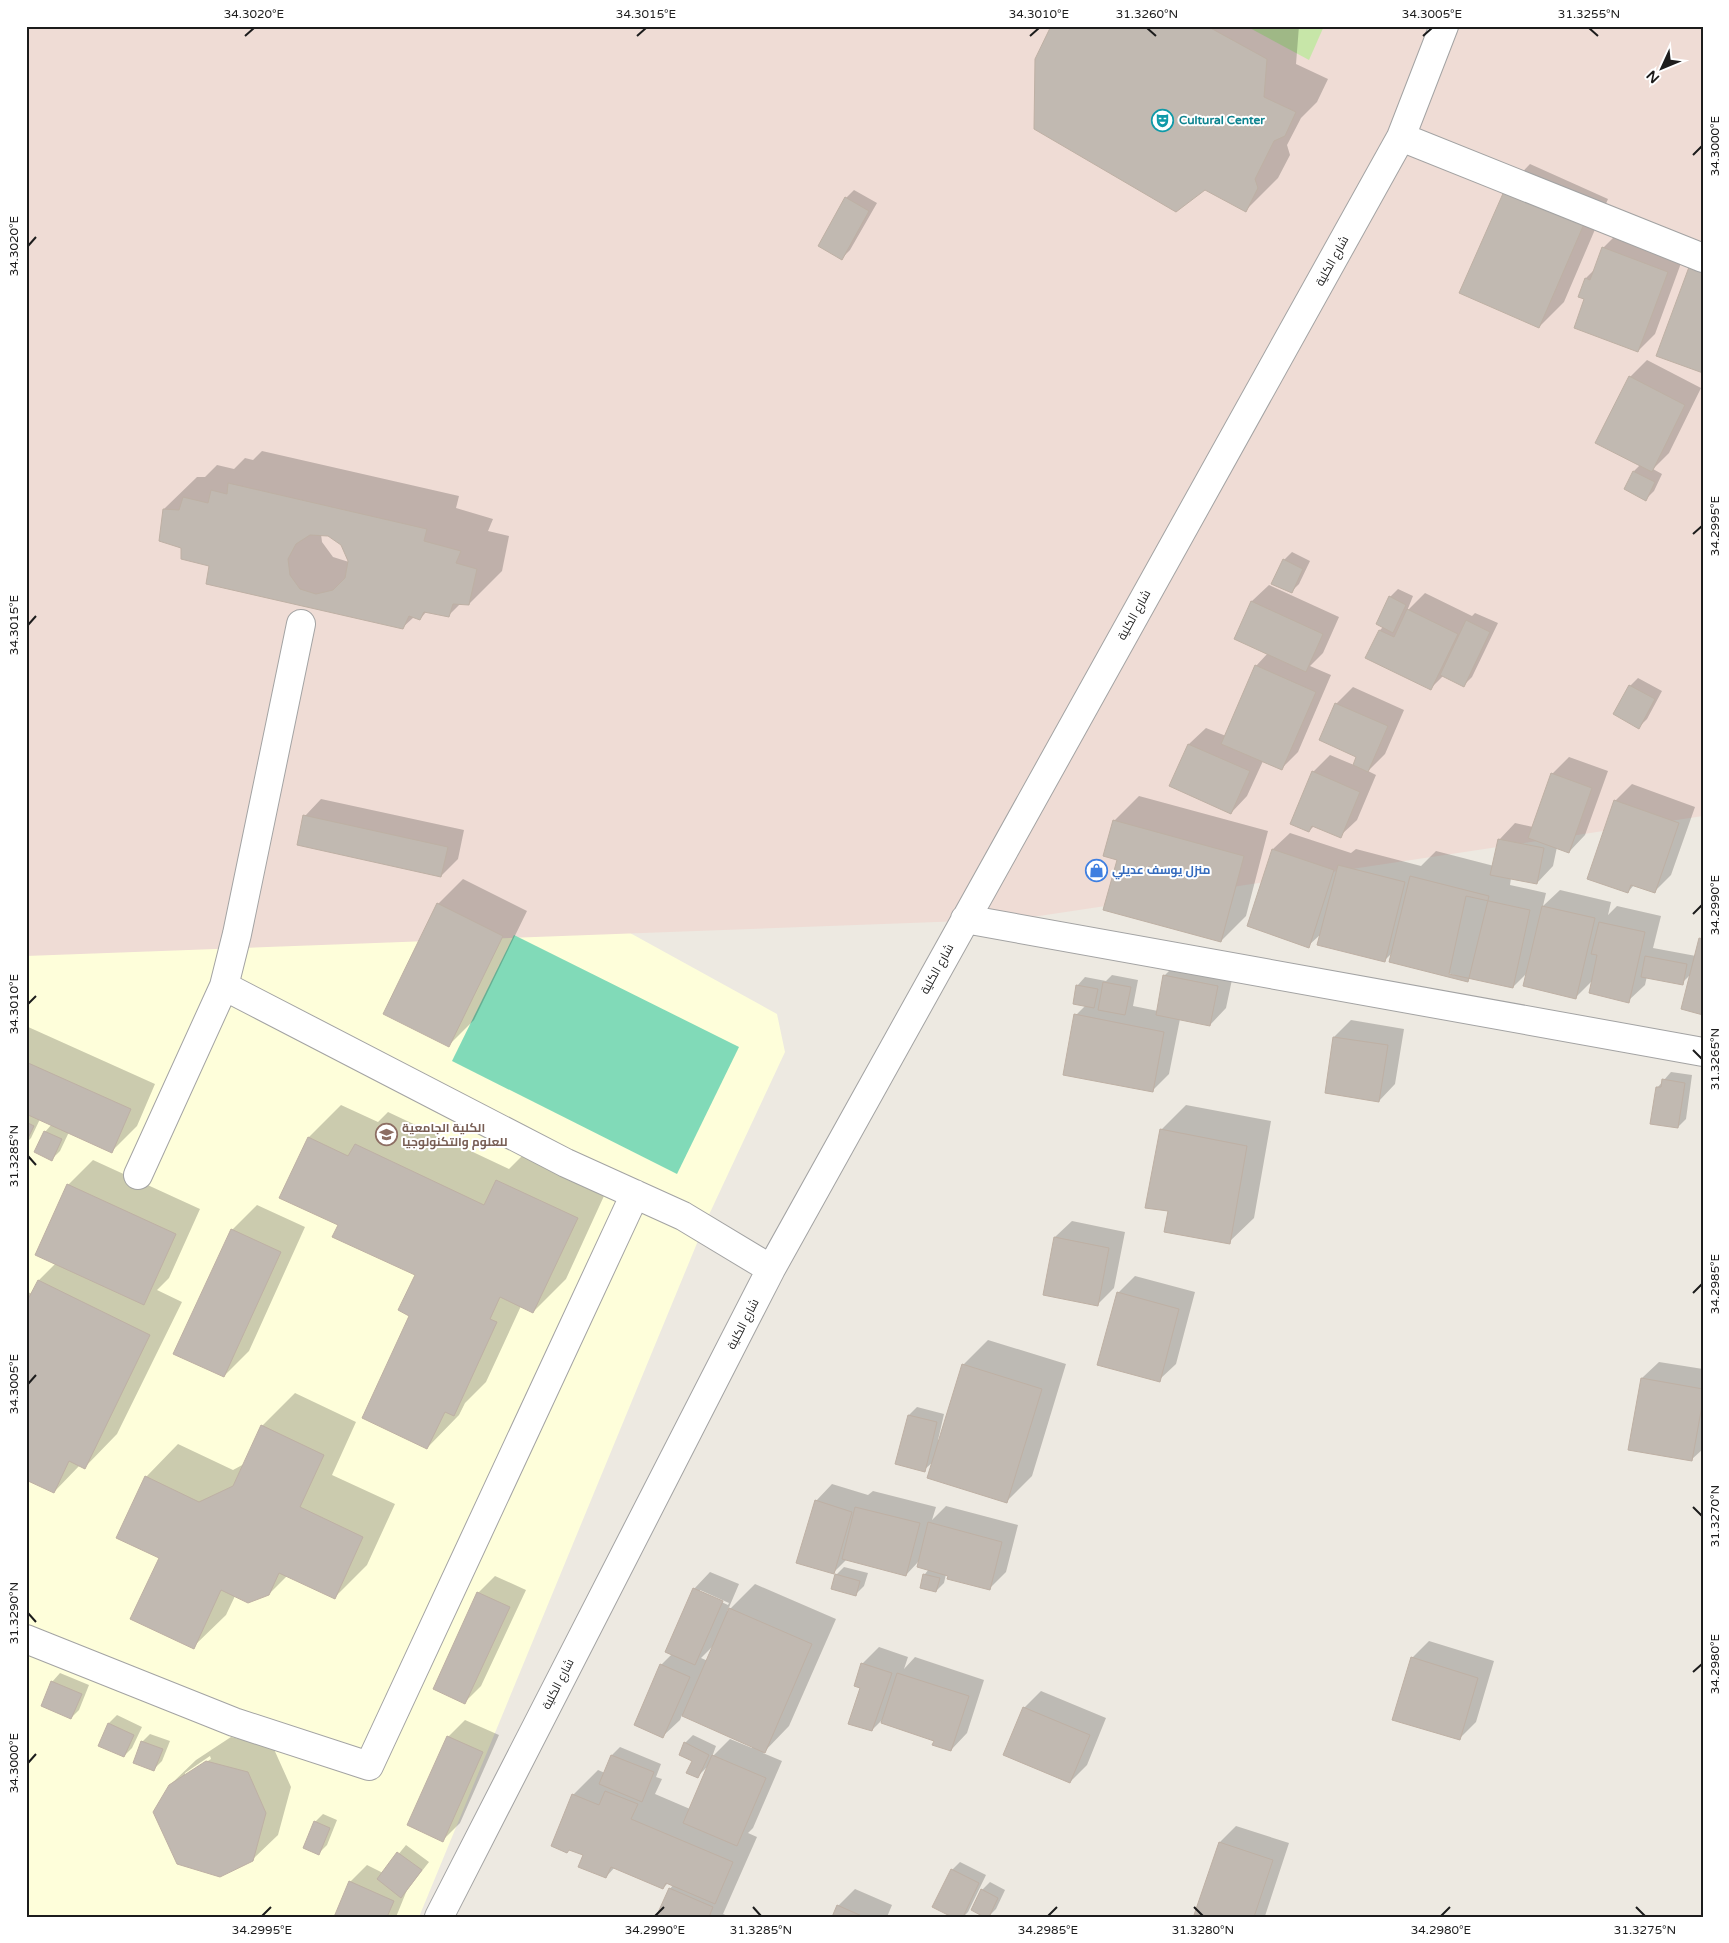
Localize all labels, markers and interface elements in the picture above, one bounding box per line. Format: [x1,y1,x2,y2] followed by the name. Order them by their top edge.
[224,7,285,21] text: 34.3020°E
[616,7,676,21] text: 34.3015°E
[1009,7,1070,21] text: 34.3010°E
[1116,7,1178,21] text: 31.3260°N
[1402,7,1462,21] text: 34.3005°E
[1558,7,1620,21] text: 31.3255°N
[1636,42,1686,92] north arrow
[1643,67,1663,87] text: N
[1151,108,1175,132] theatre icon: Cultural Center
[1179,113,1265,127] place label: Cultural Center
[1708,115,1722,176] text: 34.3000°E
[7,215,21,276] text: 34.3020°E
[1313,234,1352,289] street label: شارع الكلية
[1708,496,1722,556] text: 34.2995°E
[1115,588,1154,643] street label: شارع الكلية
[7,595,21,655] text: 34.3015°E
[1084,858,1108,882] shop icon: منزل يوسف عديلي
[1112,863,1210,880] place label: منزل يوسف عديلي
[1708,874,1722,935] text: 34.2990°E
[918,942,957,997] street label: شارع الكلية
[7,973,21,1034] text: 34.3010°E
[1708,1028,1722,1090] text: 31.3265°N
[402,1121,508,1150] place label: الكلية الجامعية للعلوم والتكنولوجيا
[374,1123,398,1147] school or university icon: الكلية الجامعية للعلوم والتكنولوجيا
[7,1125,21,1187] text: 31.3285°N
[1708,1254,1722,1314] text: 34.2985°E
[724,1296,763,1352] street label: شارع الكلية
[7,1354,21,1414] text: 34.3005°E
[1708,1485,1722,1547] text: 31.3270°N
[7,1582,21,1644] text: 31.3290°N
[1708,1633,1722,1694] text: 34.2980°E
[539,1656,578,1712] street label: شارع الكلية
[7,1732,21,1793] text: 34.3000°E
[232,1923,292,1937] text: 34.2995°E
[625,1923,686,1937] text: 34.2990°E
[730,1923,792,1937] text: 31.3285°N
[1018,1923,1078,1937] text: 34.2985°E
[1172,1923,1234,1937] text: 31.3280°N
[1411,1923,1472,1937] text: 34.2980°E
[1614,1923,1676,1937] text: 31.3275°N

